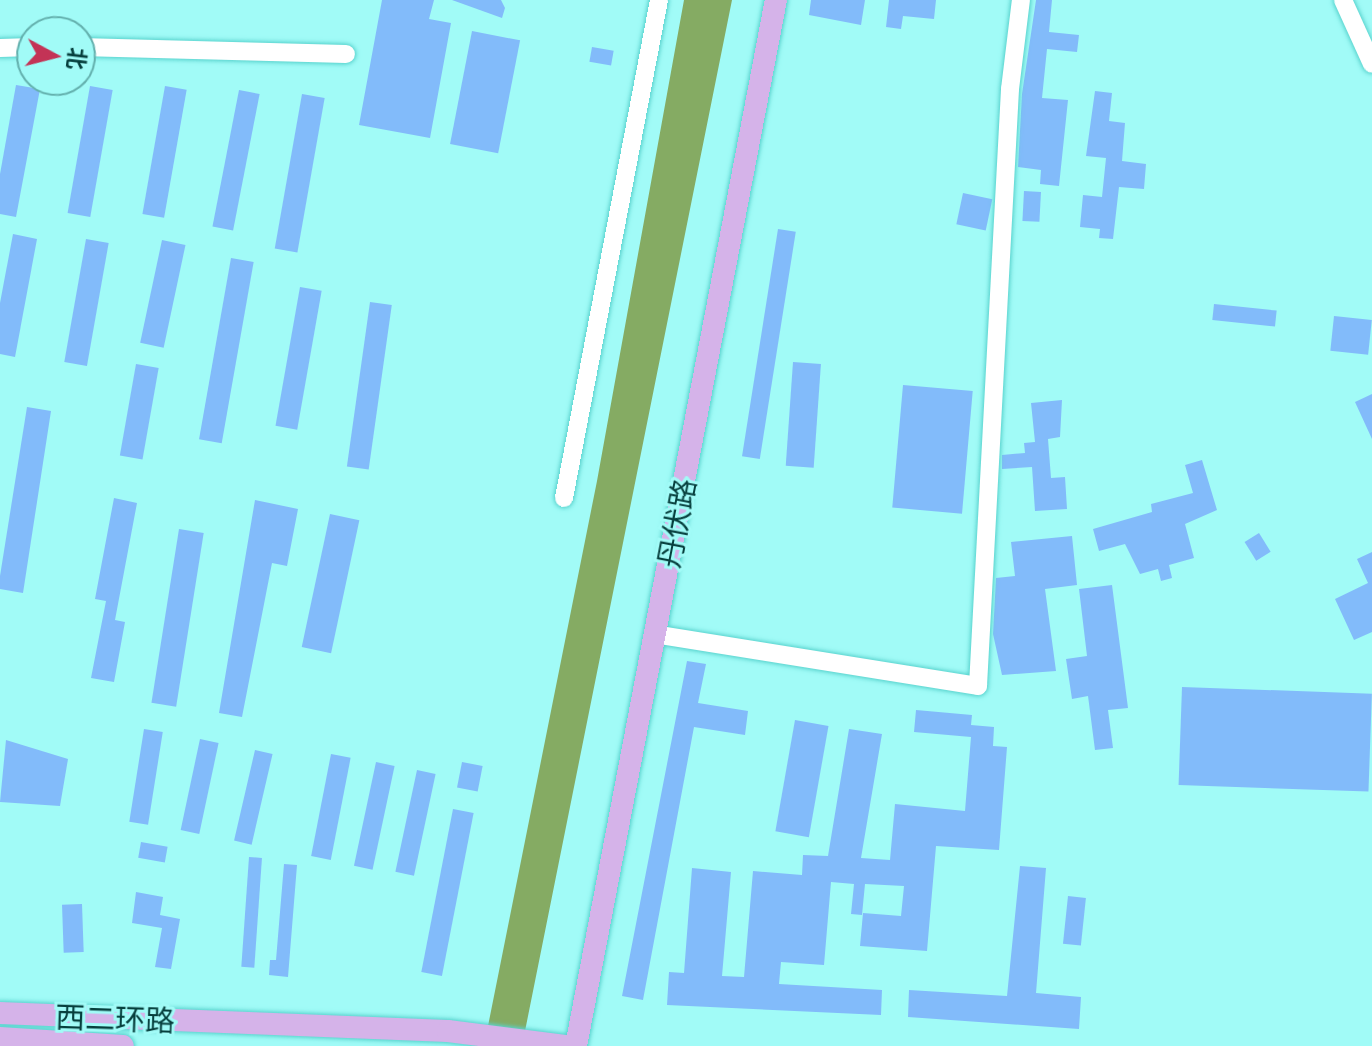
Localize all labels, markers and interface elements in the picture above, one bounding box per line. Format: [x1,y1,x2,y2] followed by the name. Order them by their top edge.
[16,16,96,96] north arrow
[64,46,92,71] text: 北
[650,475,702,571] street label: 丹伏路
[54,998,176,1038] street label: 西二环路

